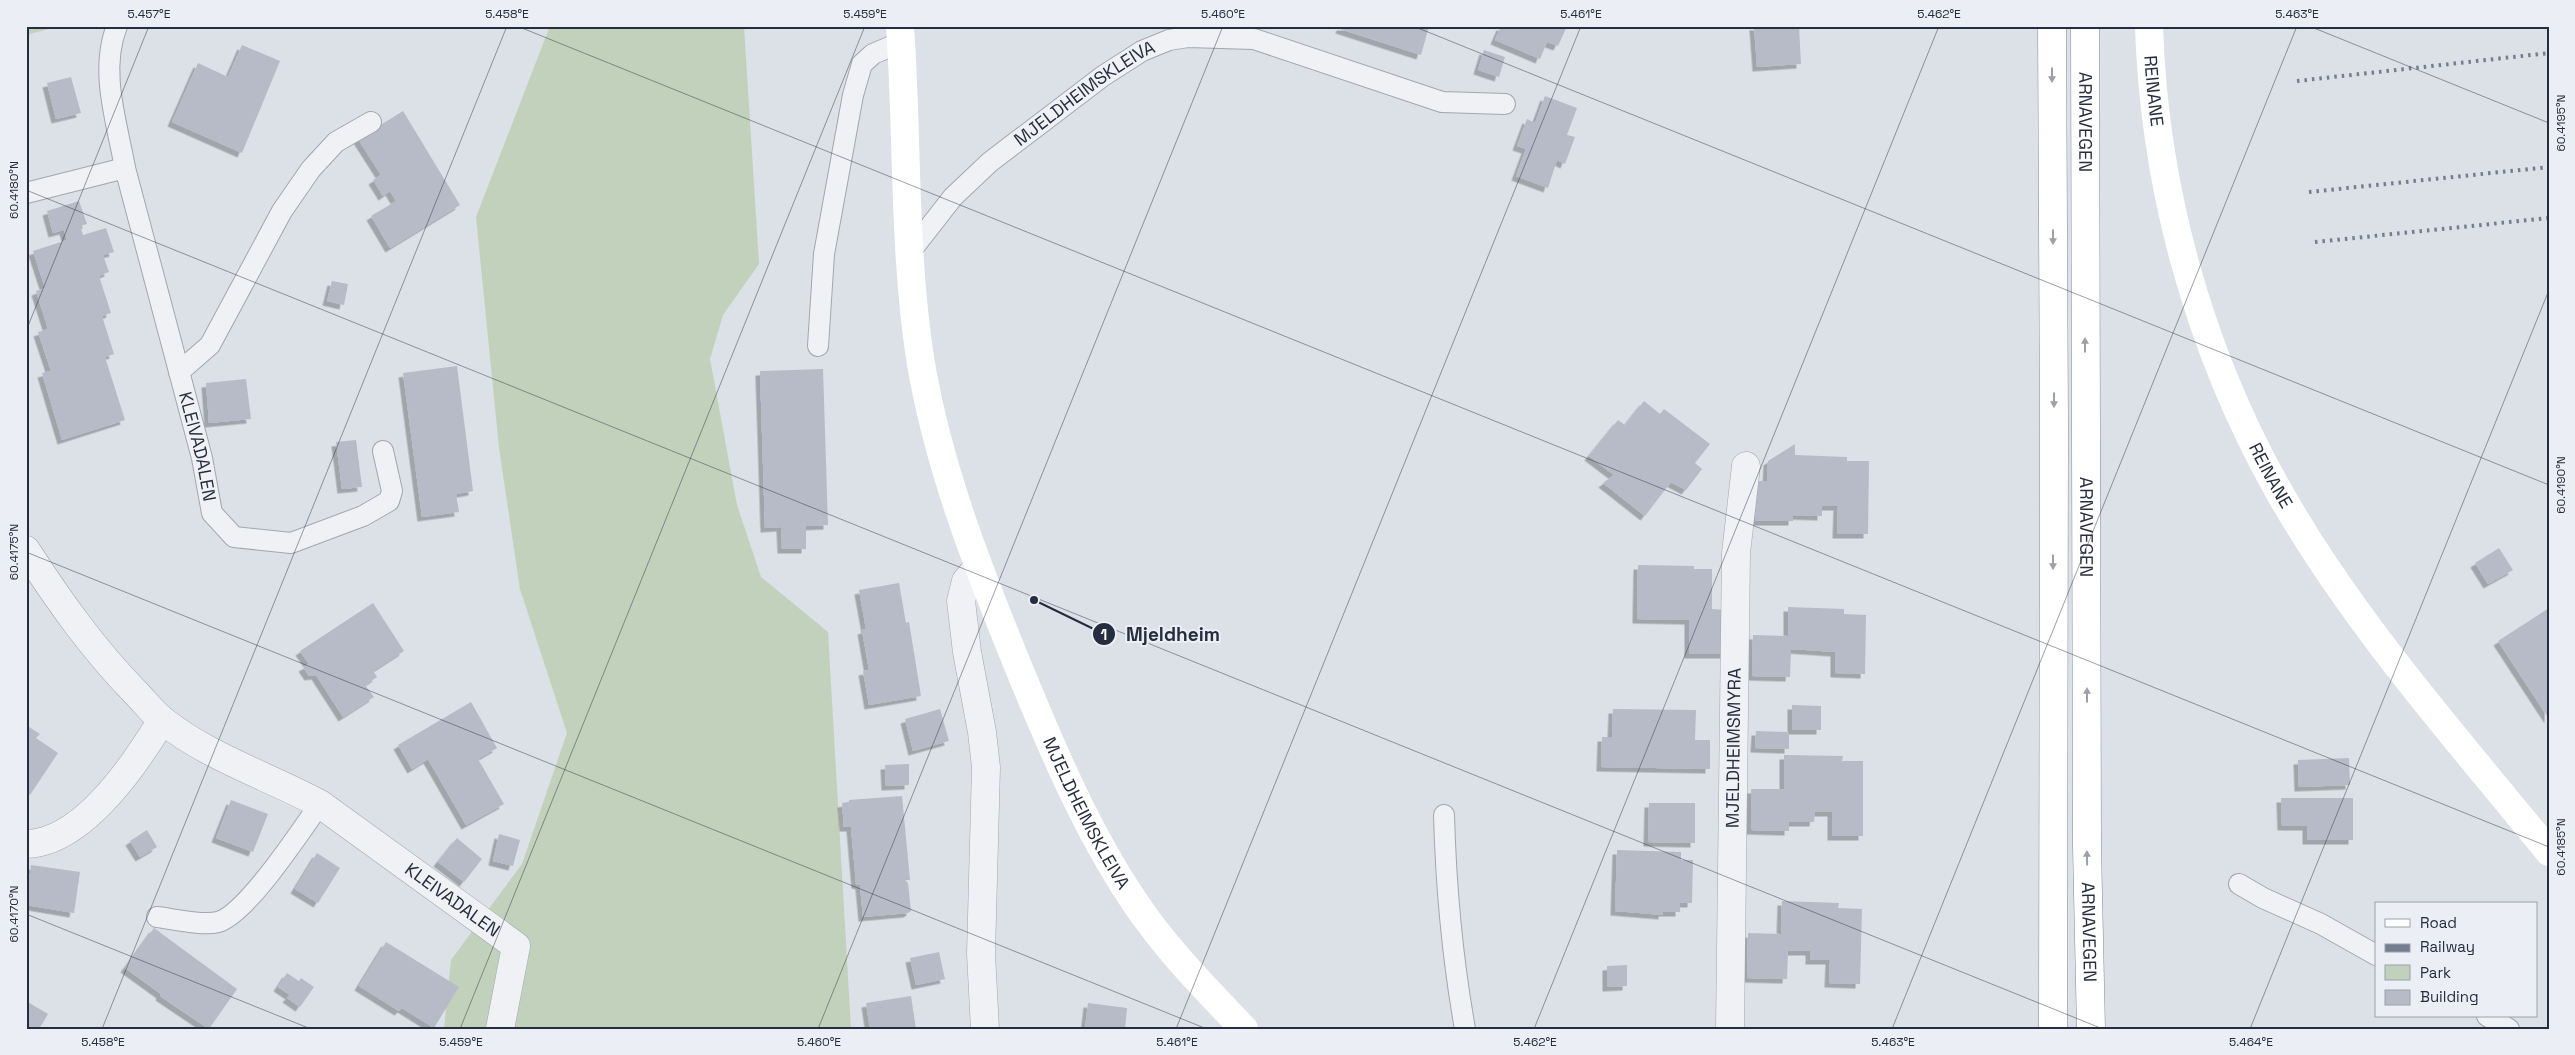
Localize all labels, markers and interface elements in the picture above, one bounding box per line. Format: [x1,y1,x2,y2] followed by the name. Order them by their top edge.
[128,6,171,22] text: 5.457°E
[485,6,529,22] text: 5.458°E
[843,6,887,22] text: 5.459°E
[1201,6,1245,22] text: 5.460°E
[1560,6,1602,22] text: 5.461°E
[1917,6,1961,22] text: 5.462°E
[2275,6,2319,22] text: 5.463°E
[1009,35,1158,151] street label: MJELDHEIMSKLEIVA
[2139,55,2169,128] street label: REINANE
[2048,67,2056,83] one-way arrow
[2074,72,2097,172] street label: ARNAVEGEN
[2553,94,2569,152] text: 60.4195°N
[6,161,22,219] text: 60.4180°N
[2049,230,2057,246] one-way arrow
[2081,336,2089,352] one-way arrow
[174,389,222,503] street label: KLEIVADALEN
[2050,392,2058,408] one-way arrow
[2244,439,2298,512] street label: REINANE
[2553,456,2569,514] text: 60.4190°N
[2075,477,2098,577] street label: ARNAVEGEN
[6,524,22,580] text: 60.4175°N
[2049,555,2057,571] one-way arrow
[1091,617,1230,651] callout: Mjeldheim
[1126,622,1220,647] text: Mjeldheim
[1101,625,1107,644] text: 1
[1721,668,1746,828] street label: MJELDHEIMSMYRA
[2083,687,2091,703] one-way arrow
[1038,733,1135,893] street label: MJELDHEIMSKLEIVA
[2553,818,2569,876] text: 60.4185°N
[2083,849,2091,865] one-way arrow
[401,857,505,942] street label: KLEIVADALEN
[2077,882,2102,982] street label: ARNAVEGEN
[6,885,22,943] text: 60.4170°N
[2375,902,2538,1018] legend
[2420,913,2457,932] text: Road
[2420,937,2475,956] text: Railway
[2420,963,2451,982] text: Park
[2420,987,2479,1006] text: Building
[81,1034,125,1050] text: 5.458°E
[439,1034,483,1050] text: 5.459°E
[797,1034,841,1050] text: 5.460°E
[1156,1034,1198,1050] text: 5.461°E
[1513,1034,1557,1050] text: 5.462°E
[1871,1034,1915,1050] text: 5.463°E
[2229,1034,2273,1050] text: 5.464°E

